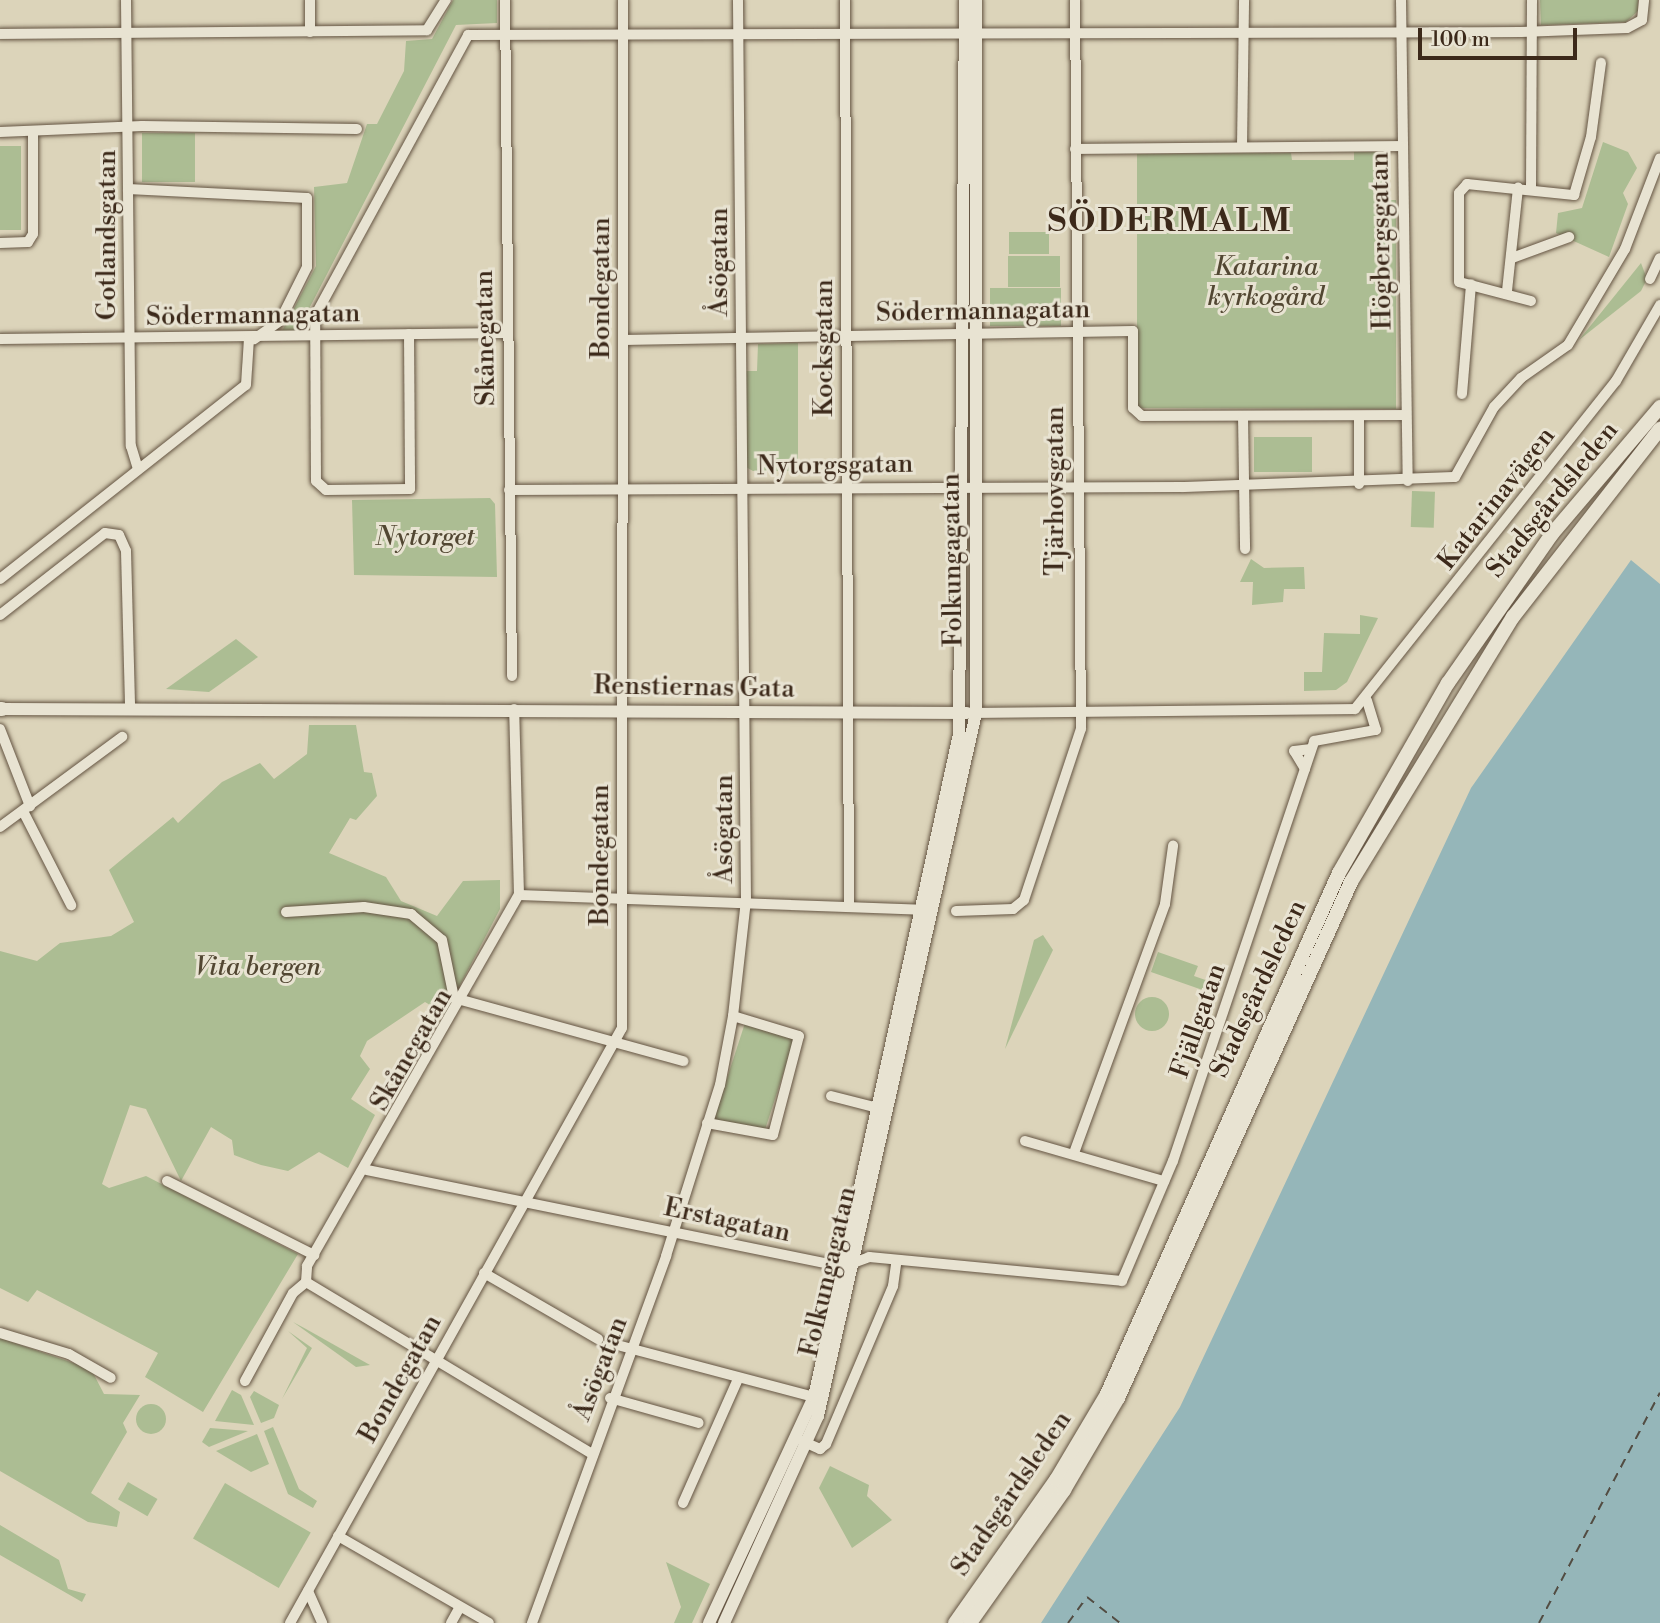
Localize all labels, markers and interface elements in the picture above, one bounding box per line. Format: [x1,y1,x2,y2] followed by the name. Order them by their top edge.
[1422,14,1581,58] scale bar
[1431,27,1490,53] text: 100 m
[92,150,124,320] street label: Gotlandsgatan
[1365,152,1399,330] street label: Högbergsgatan
[1049,202,1291,242] district label: SÖDERMALM
[704,208,736,316] street label: Åsögatan
[586,217,618,359] street label: Bondegatan
[1208,252,1324,314] park label: Katarina kyrkogård
[469,270,503,406] street label: Skånegatan
[809,279,841,417] street label: Kocksgatan
[876,295,1090,329] street label: Södermannagatan
[146,299,360,333] street label: Södermannagatan
[1040,406,1072,576] street label: Tjärhovsgatan
[1480,416,1626,584] street label: Stadsgårdsleden
[1432,421,1562,577] street label: Katarinavägen
[757,449,913,483] street label: Nytorgsgatan
[936,473,970,647] street label: Folkungagatan
[375,522,475,554] park label: Nytorget
[593,671,795,705] street label: Renstiernas Gata
[709,775,741,883] street label: Åsögatan
[585,784,617,926] street label: Bondegatan
[1204,895,1314,1083] street label: Stadsgårdsleden
[195,952,321,984] park label: Vita bergen
[1165,960,1233,1082] street label: Fjällgatan
[364,983,460,1117] street label: Skånegatan
[794,1184,864,1360] street label: Folkungagatan
[661,1192,793,1250] street label: Erstagatan
[353,1310,449,1448] street label: Bondegatan
[567,1313,635,1425] street label: Åsögatan
[945,1406,1079,1582] street label: Stadsgårdsleden

